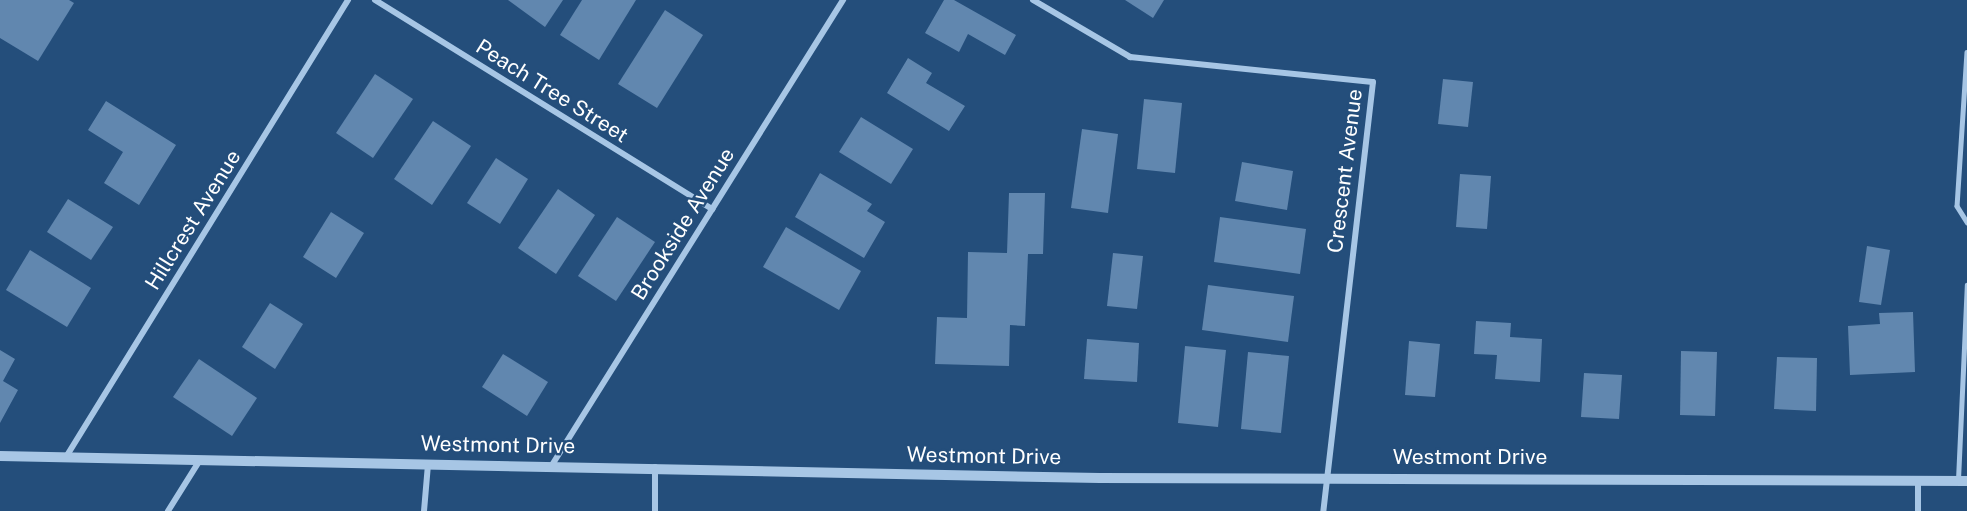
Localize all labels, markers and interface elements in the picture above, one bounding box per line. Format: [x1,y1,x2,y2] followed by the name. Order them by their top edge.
[471,34,633,148] street label: Peach Tree Street
[1322,87,1368,255] street label: Crescent Avenue
[626,143,740,305] street label: Brookside Avenue
[140,145,246,295] street label: Hillcrest Avenue
[420,431,576,459] street label: Westmont Drive
[906,442,1062,470] street label: Westmont Drive
[1393,444,1547,470] street label: Westmont Drive

